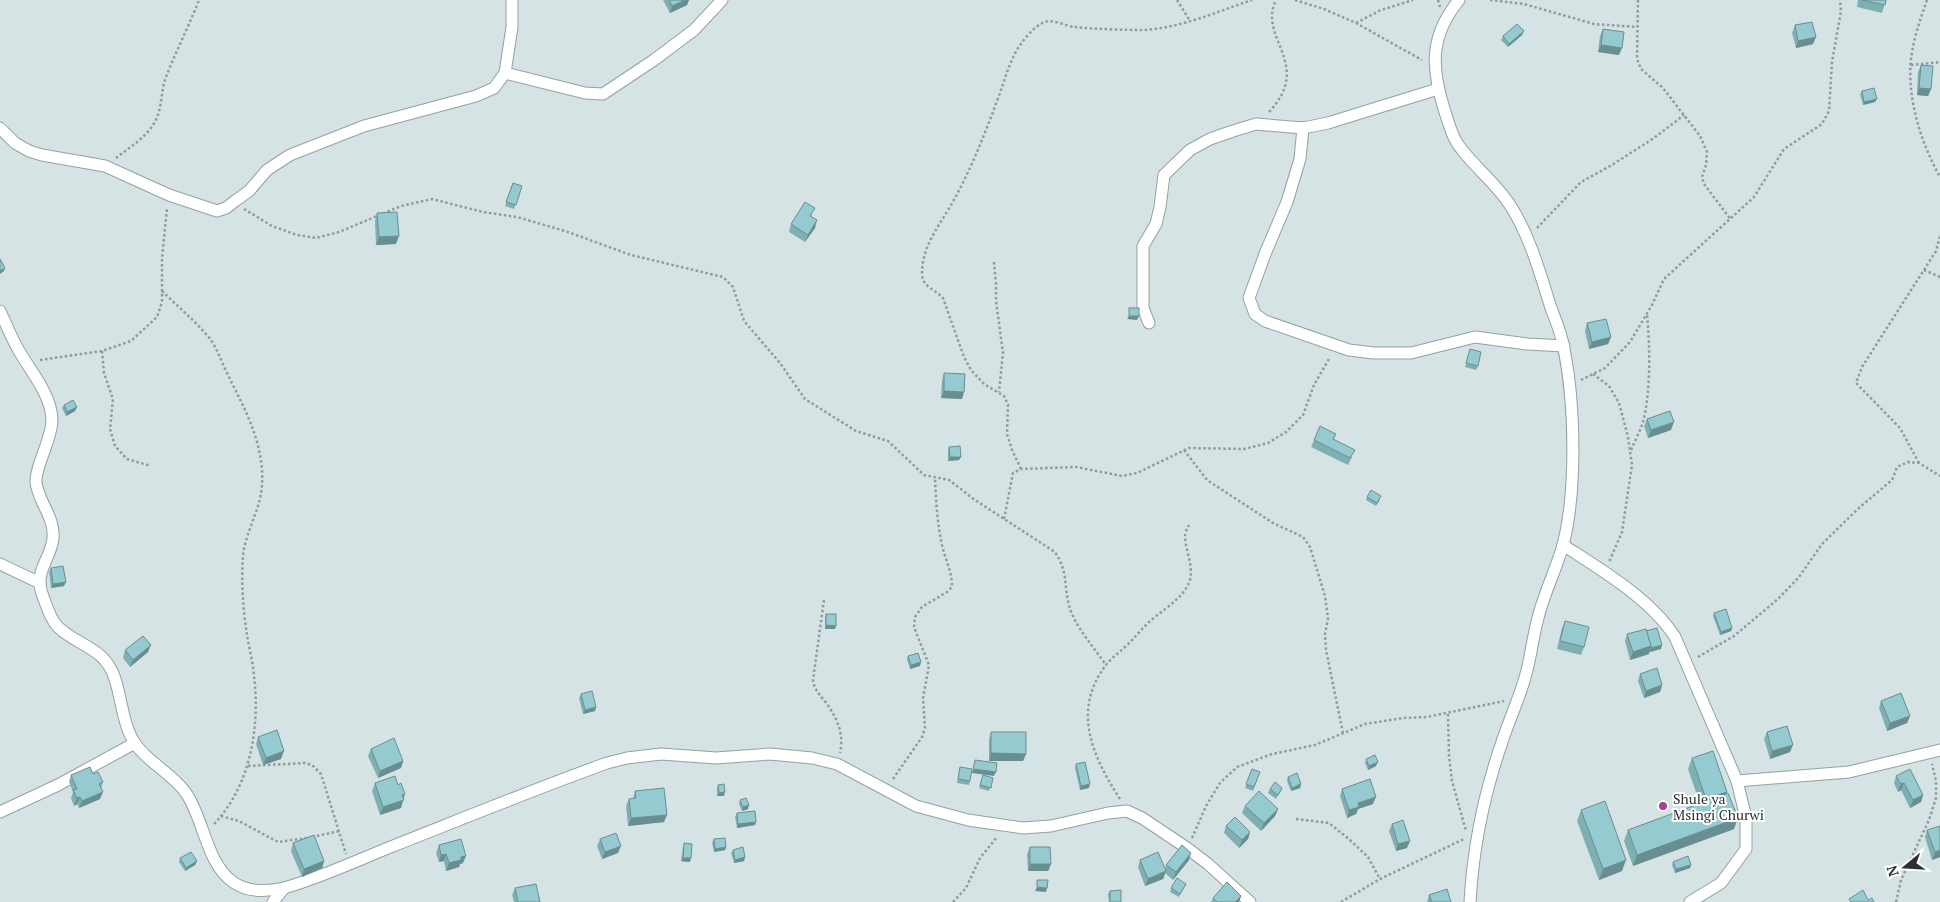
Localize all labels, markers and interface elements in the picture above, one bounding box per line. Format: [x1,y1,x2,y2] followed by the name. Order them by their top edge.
[1673,789,1764,824] place label: Shule ya Msingi Churwi
[1657,800,1669,812] marker: Shule ya Msingi Churwi
[1880,842,1930,892] north arrow
[1881,863,1903,879] text: N

